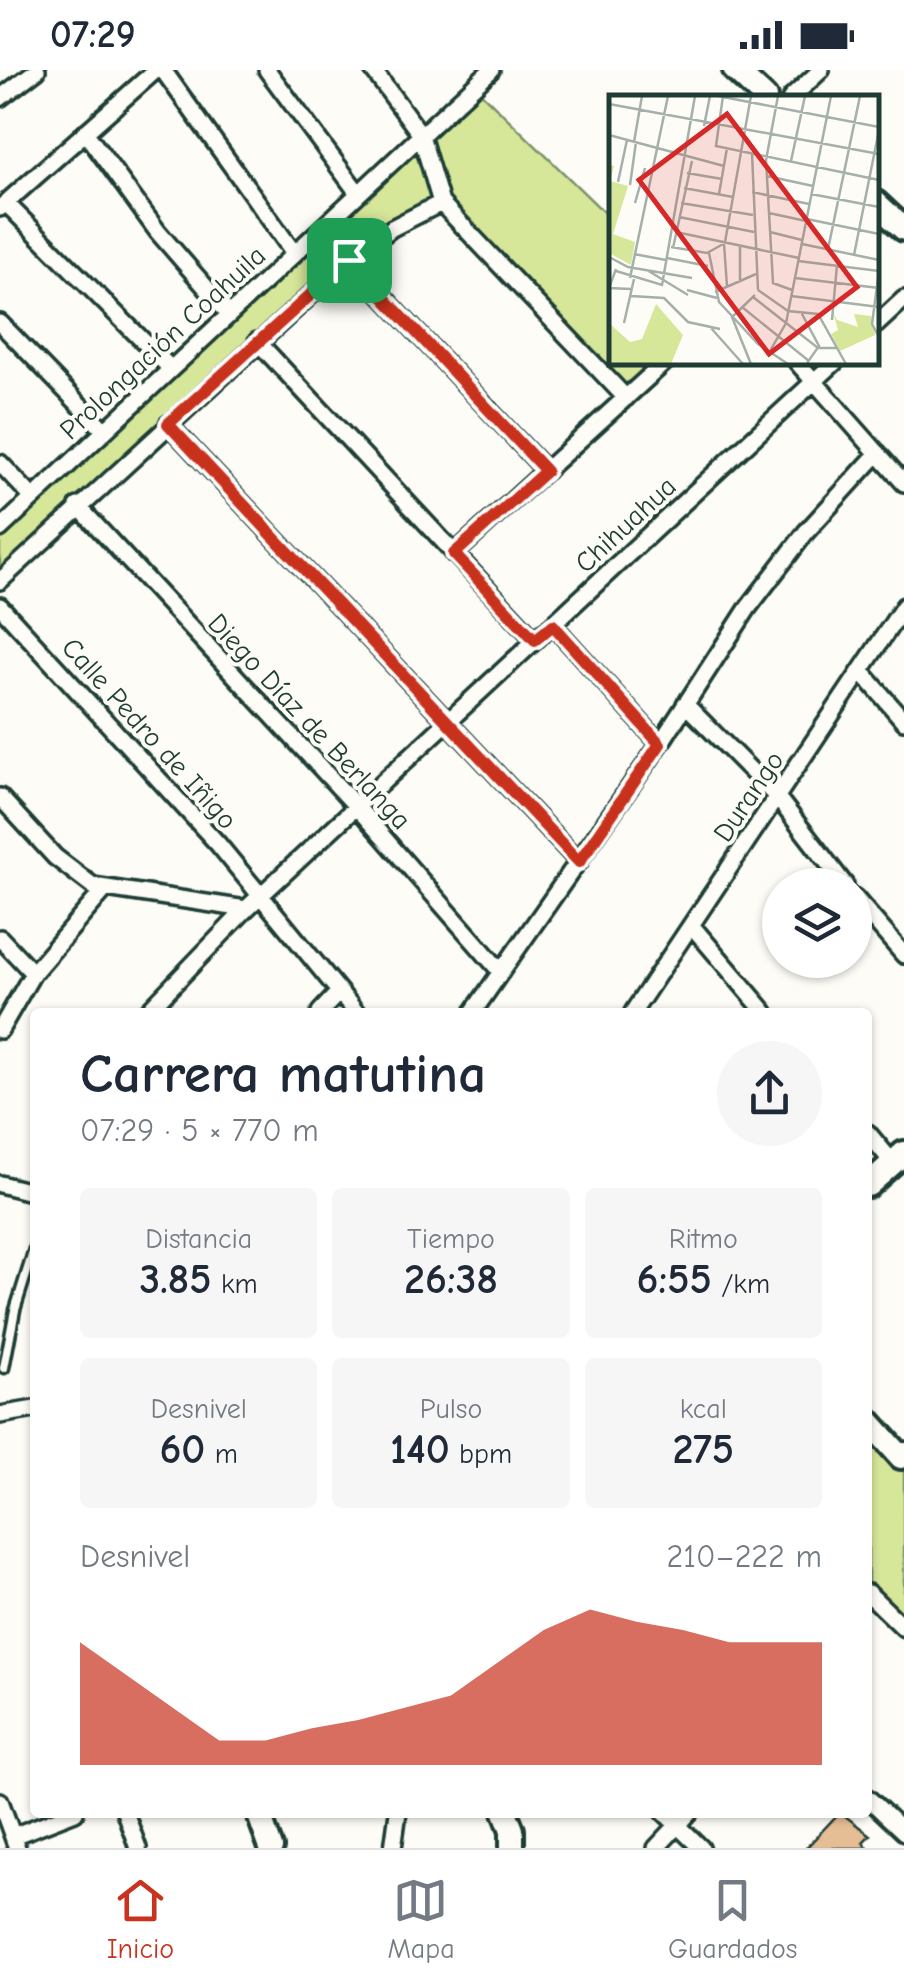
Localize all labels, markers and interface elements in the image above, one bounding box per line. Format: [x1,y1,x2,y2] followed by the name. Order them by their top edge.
[50,13,136,57] text: 07:29
[609,95,879,365] inset map
[307,218,392,303] pin
[322,233,377,288] icon: arrive
[53,239,272,446] street label: Prolongación Coahuila
[569,470,683,579] street label: Chihuahua
[201,607,417,836] street label: Diego Díaz de Berlanga
[55,631,244,836] street label: Calle Pedro de Iñigo
[707,745,791,848] street label: Durango
[762,868,872,978] map controls
[762,868,872,978] button: layers
[717,1041,822,1146] button: share
[80,1042,486,1106] text: Carrera matutina
[80,1112,319,1149] text: 07:29 · 5 × 770 m
[145,1223,252,1255] text: Distancia
[407,1223,495,1255] text: Tiempo
[669,1223,738,1255] text: Ritmo
[140,1255,212,1304] text: 3.85
[404,1255,498,1304] text: 26:38
[637,1255,712,1304] text: 6:55
[212,1268,258,1300] text: km
[712,1268,770,1300] text: /km
[150,1393,247,1425] text: Desnivel
[420,1393,482,1425] text: Pulso
[680,1393,727,1425] text: kcal
[159,1425,205,1474] text: 60
[390,1425,450,1474] text: 140
[672,1425,734,1474] text: 275
[205,1438,238,1470] text: m
[450,1438,512,1470] text: bpm
[80,1538,190,1575] text: Desnivel
[667,1538,822,1575] text: 210–222 m
[107,1873,174,1965] tab: Inicio
[387,1873,455,1965] tab: Mapa
[668,1873,797,1965] tab: Guardados

